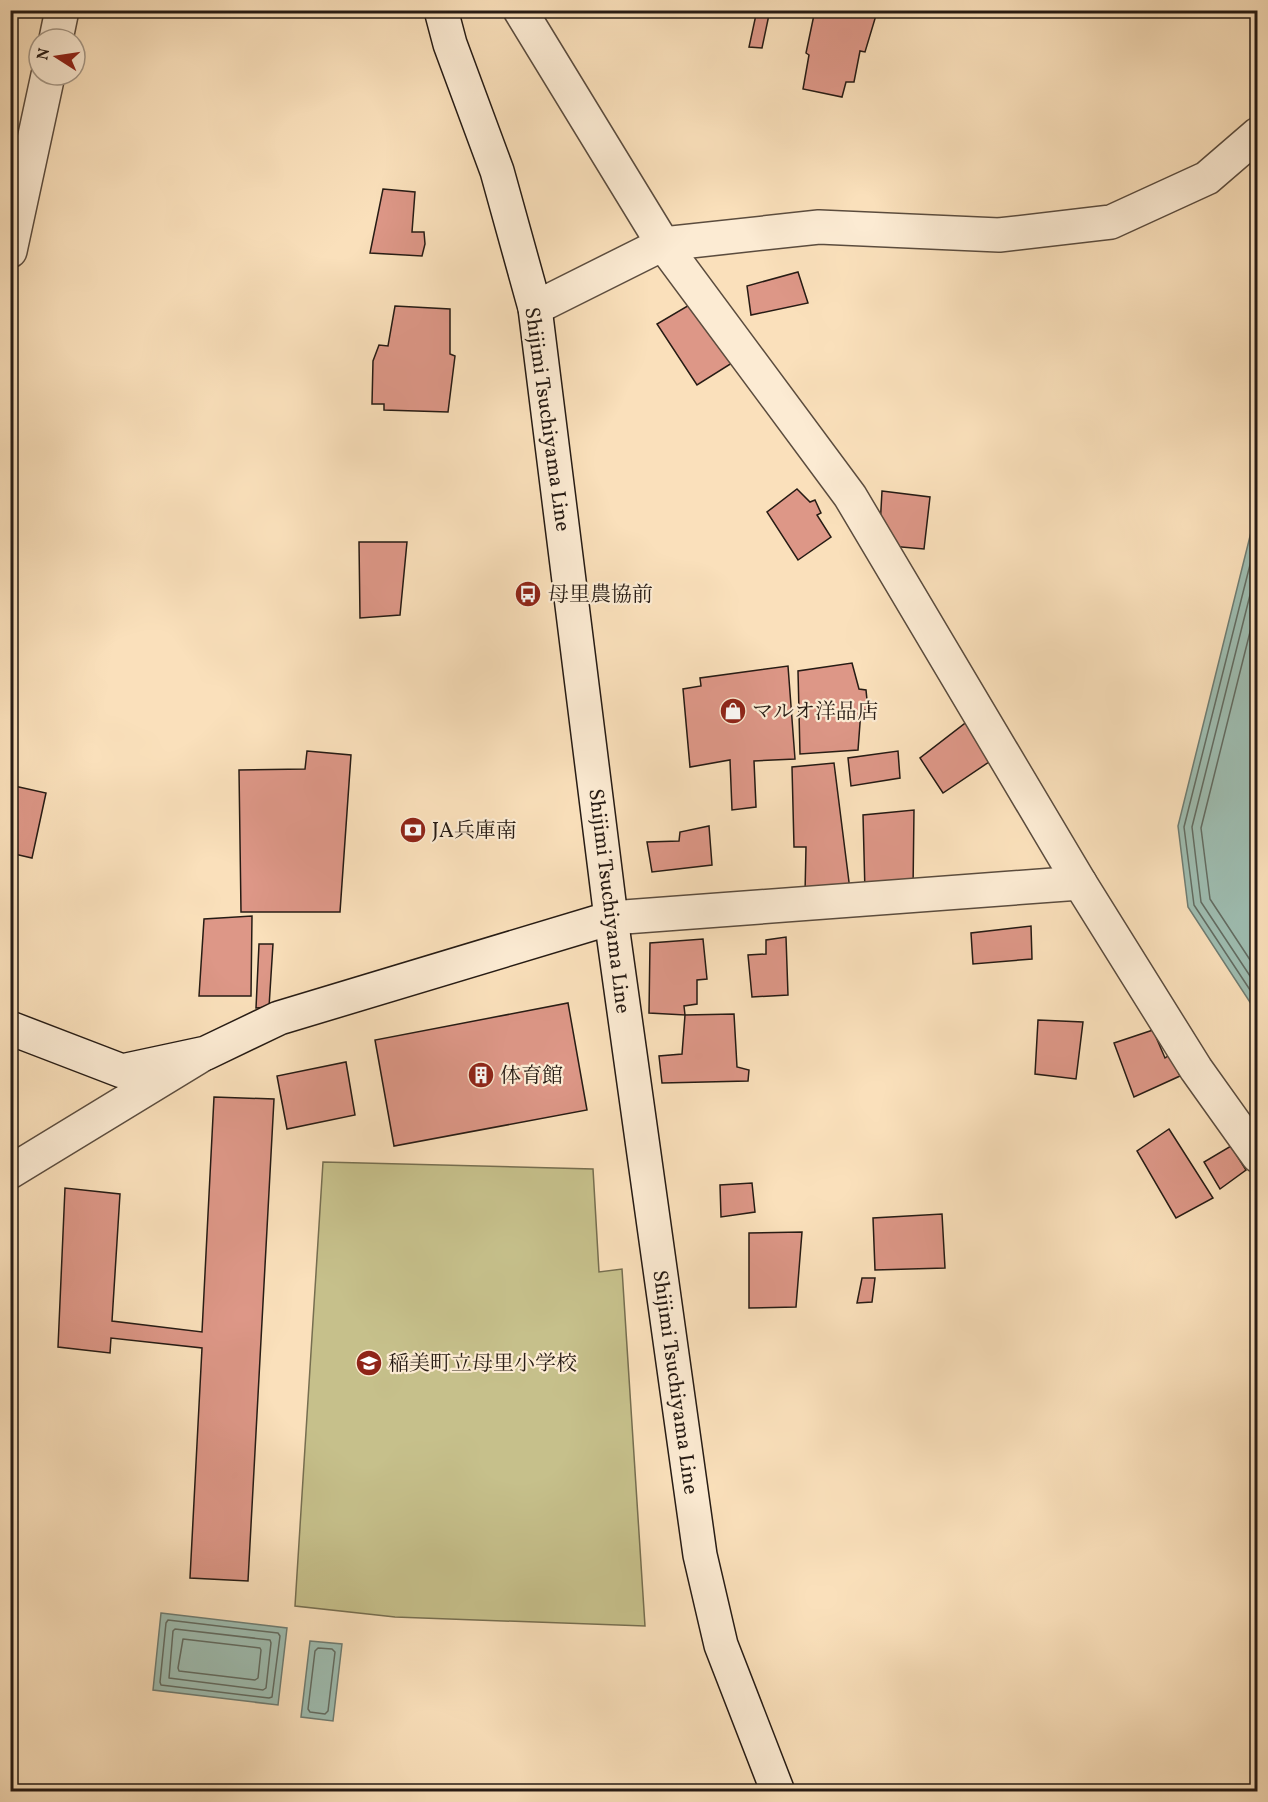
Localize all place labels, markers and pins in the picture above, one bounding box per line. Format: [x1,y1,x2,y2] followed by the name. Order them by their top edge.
[513,579,543,609] bus stop icon: 母里農協前
[548,581,653,610] place label: 母里農協前
[718,696,748,726] shop icon: マルオ洋品店
[752,698,878,727] place label: マルオ洋品店
[398,815,428,845] bank icon: JA兵庫南
[432,817,517,846] place label: JA兵庫南
[466,1060,496,1090] building icon: 体育館
[500,1062,563,1091] place label: 体育館
[354,1348,384,1378] school or university icon: 稲美町立母里小学校
[388,1350,577,1379] place label: 稲美町立母里小学校

